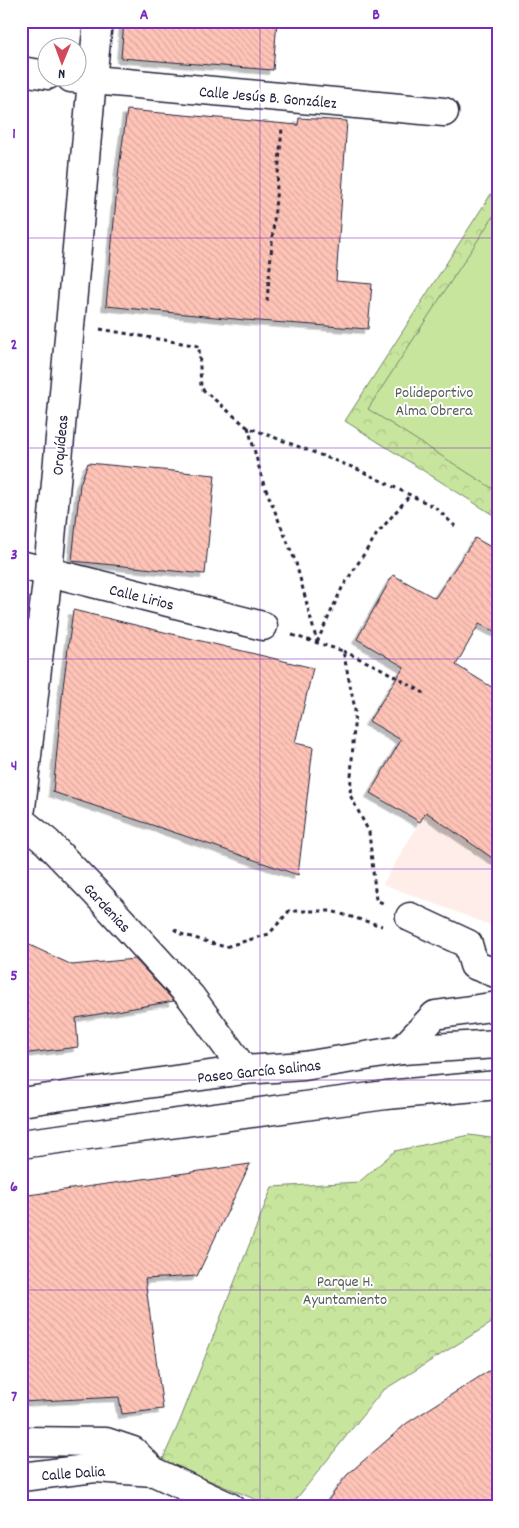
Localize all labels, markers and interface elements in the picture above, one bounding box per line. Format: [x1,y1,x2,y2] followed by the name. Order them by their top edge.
[140,4,149,27] text: A
[372,4,380,27] text: B
[38,38,88,88] north arrow
[58,63,65,83] text: N
[198,81,338,116] street label: Calle Jesús B. González
[12,123,16,146] text: 1
[11,334,18,357] text: 2
[395,382,473,423] park label: Polideportivo Alma Obrera
[47,414,76,477] street label: Orquídeas
[10,544,18,567] text: 3
[107,579,176,618] street label: Calle Lirios
[11,755,17,778] text: 4
[77,879,135,939] street label: Gardenias
[10,965,18,988] text: 5
[196,1055,323,1090] street label: Paseo García Salinas
[10,1176,18,1199] text: 6
[303,1271,387,1312] park label: Parque H. Ayuntamiento
[11,1386,17,1409] text: 7
[41,1461,106,1488] street label: Calle Dalia

